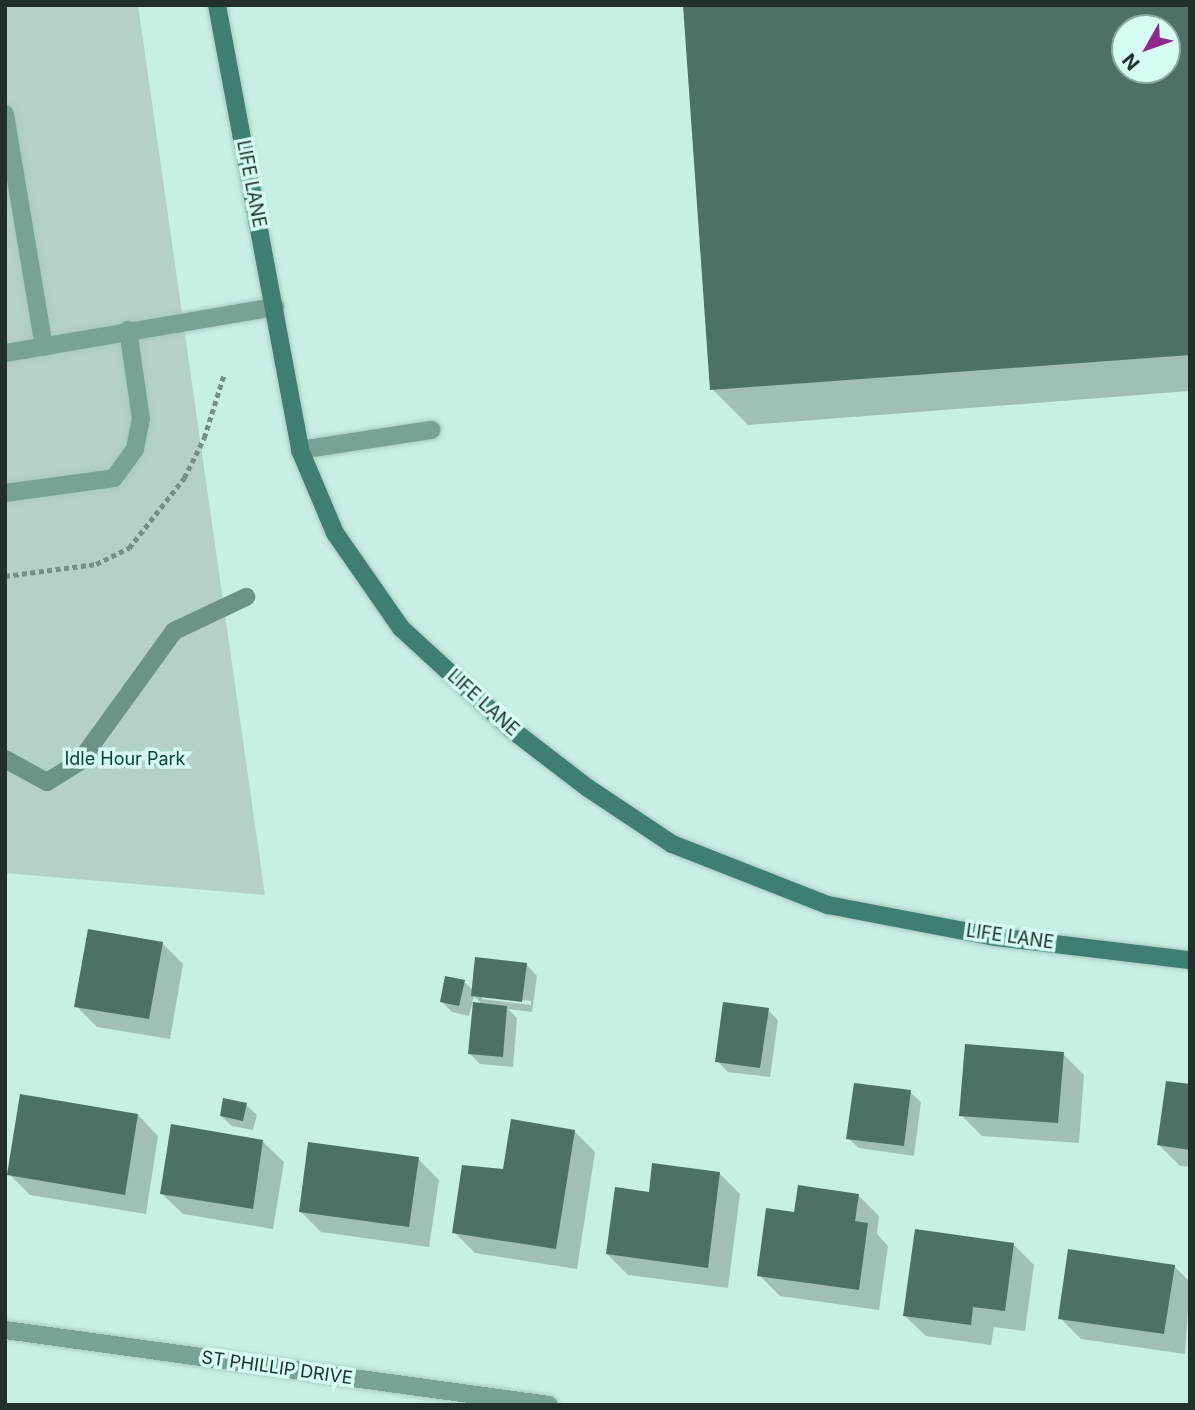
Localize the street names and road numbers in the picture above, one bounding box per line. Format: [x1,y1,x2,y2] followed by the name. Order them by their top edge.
[232,139,270,229] street label: LIFE LANE
[443,665,523,741] street label: LIFE LANE
[965,920,1055,954] street label: LIFE LANE
[200,1347,354,1389] street label: ST PHILLIP DRIVE

